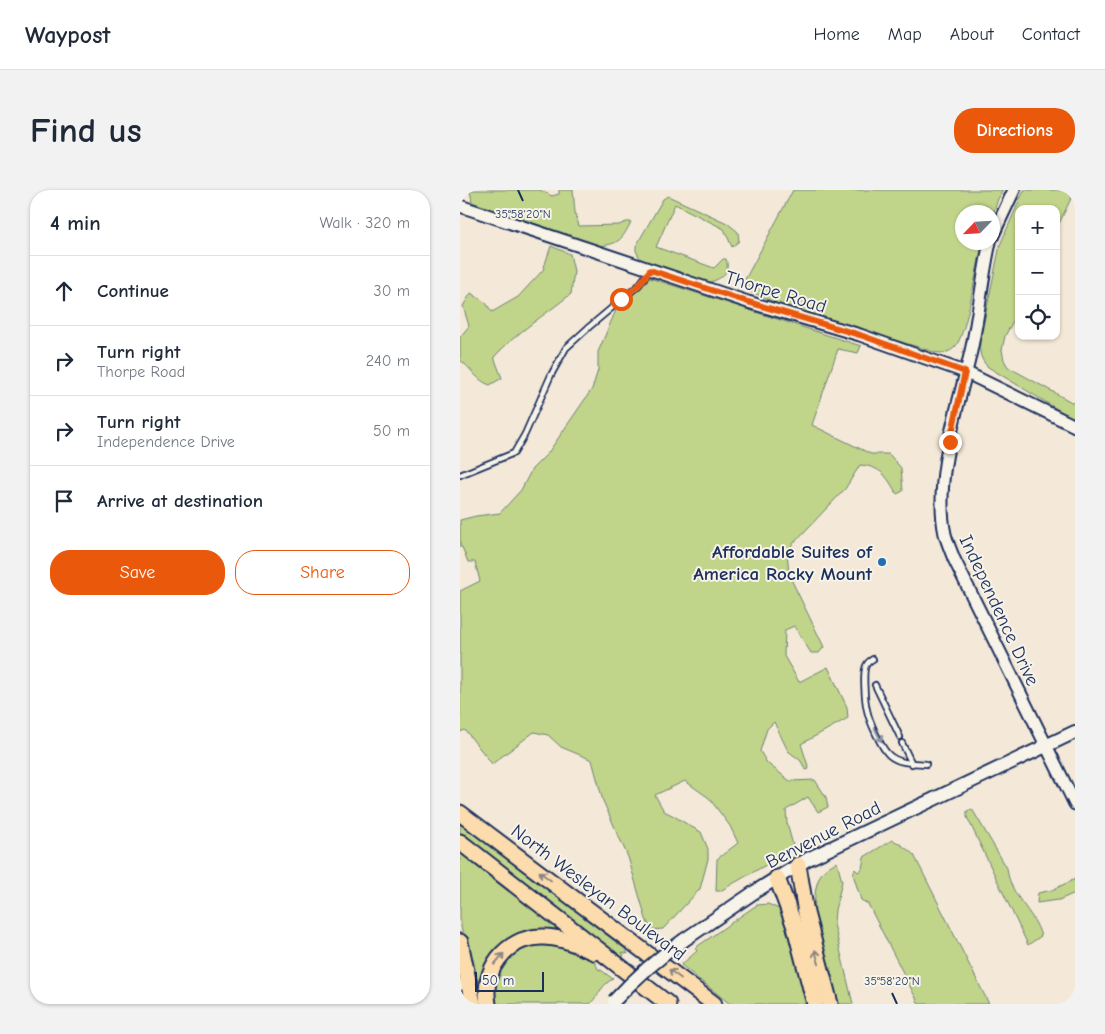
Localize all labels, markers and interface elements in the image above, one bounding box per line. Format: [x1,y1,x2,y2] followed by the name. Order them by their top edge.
[25,21,110,49] text: Waypost
[813,24,860,45] text: Home
[888,24,922,45] text: Map
[950,24,994,45] text: About
[1022,24,1080,45] text: Contact
[954,108,1075,153] button: Directions
[30,110,142,151] text: Find us
[955,205,1000,250] north arrow
[1015,205,1060,340] map controls
[1015,205,1060,250] button: +
[495,207,551,221] text: 35°58'20"N
[50,211,101,235] text: 4 min
[319,214,410,232] text: Walk · 320 m
[1015,250,1060,295] button: −
[722,266,829,318] street label: Thorpe Road
[50,277,78,305] icon: ahead
[97,280,169,302] text: Continue
[374,282,410,300] text: 30 m
[610,288,633,311] route start
[1015,295,1060,340] button: locate
[97,341,181,363] text: Turn right
[50,347,78,375] icon: right
[366,352,410,370] text: 240 m
[97,363,185,381] text: Thorpe Road
[97,411,181,433] text: Turn right
[50,417,78,445] icon: right
[373,422,410,440] text: 50 m
[939,431,962,454] route end
[97,433,235,451] text: Independence Drive
[50,487,78,515] icon: arrive
[97,490,263,512] text: Arrive at destination
[955,532,1044,689] street label: Independence Drive
[693,541,873,585] place label: Affordable Suites of America Rocky Mount
[50,550,225,595] button: Save
[235,550,410,595] button: Share
[876,556,888,568] marker: Affordable Suites of America Rocky Mount
[873,728,883,743] one-way arrow
[762,796,885,873] street label: Benvenue Road
[507,820,690,966] street label: North Wesleyan Boulevard
[539,871,552,882] one-way arrow
[811,950,821,966] one-way arrow
[493,952,504,965] one-way arrow
[475,969,544,992] scale bar
[669,969,682,980] one-way arrow
[482,972,514,989] text: 50 m
[864,974,920,988] text: 35°58'20"N

